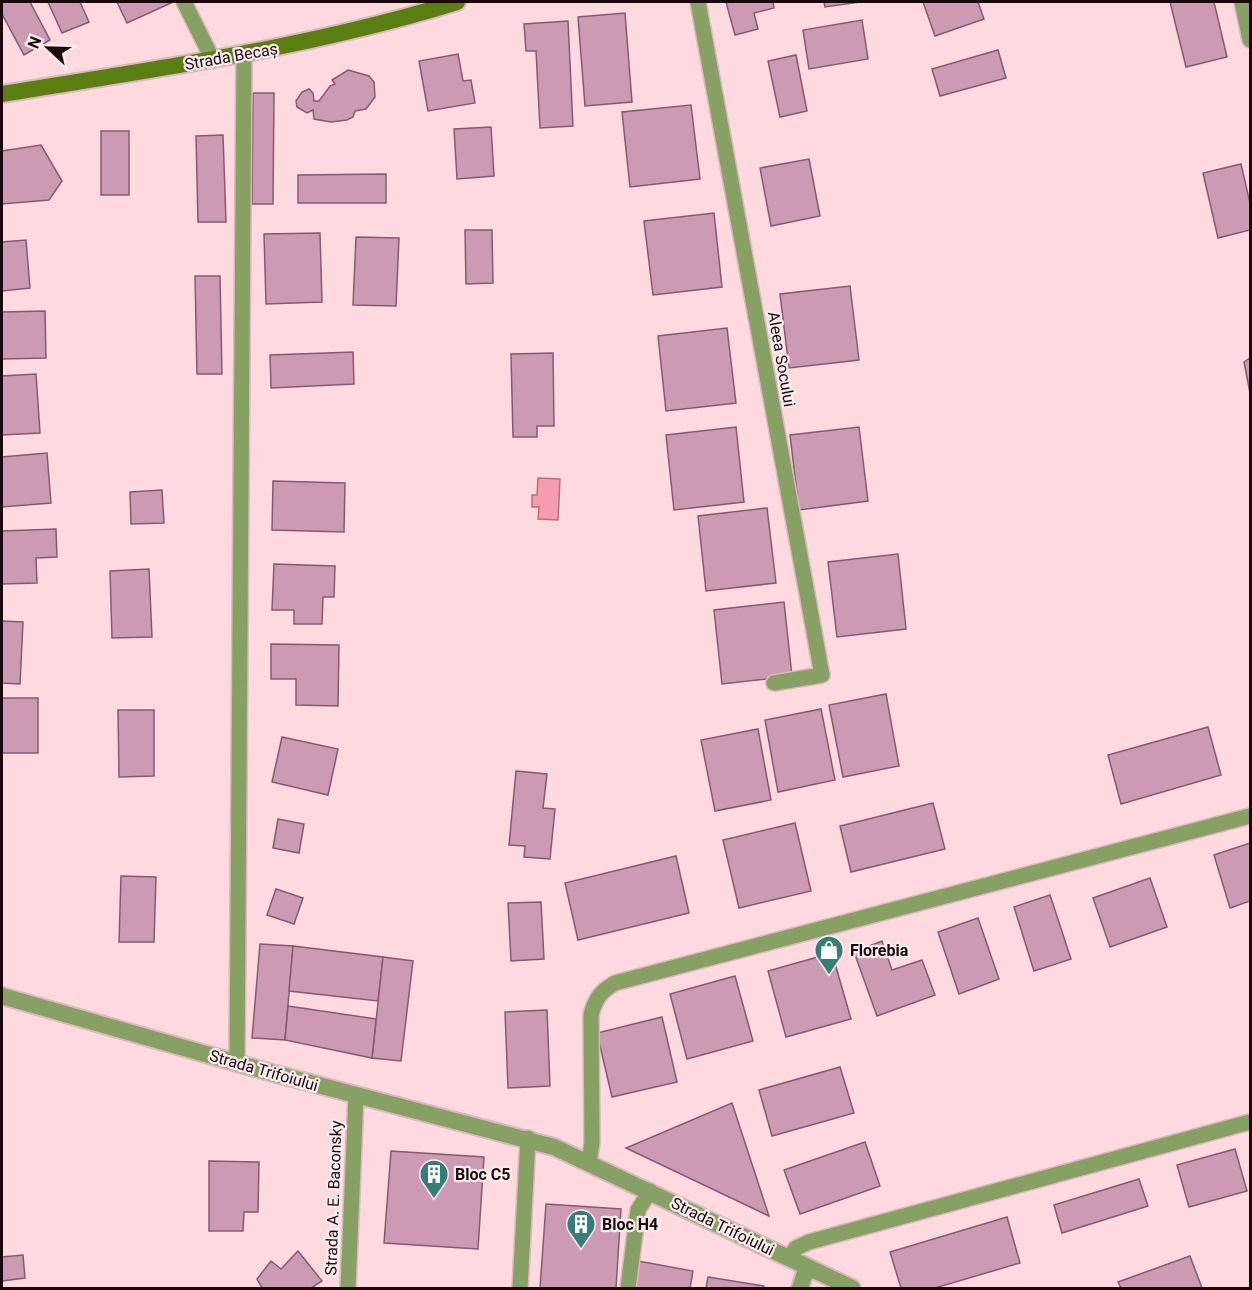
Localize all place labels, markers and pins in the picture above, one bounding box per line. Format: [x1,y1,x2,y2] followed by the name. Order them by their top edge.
[813,934,845,976] shop icon: Florebia
[850,941,909,960] place label: Florebia
[418,1158,450,1200] building icon: Bloc C5
[455,1165,510,1184] place label: Bloc C5
[565,1208,597,1250] building icon: Bloc H4
[602,1215,658,1234] place label: Bloc H4

